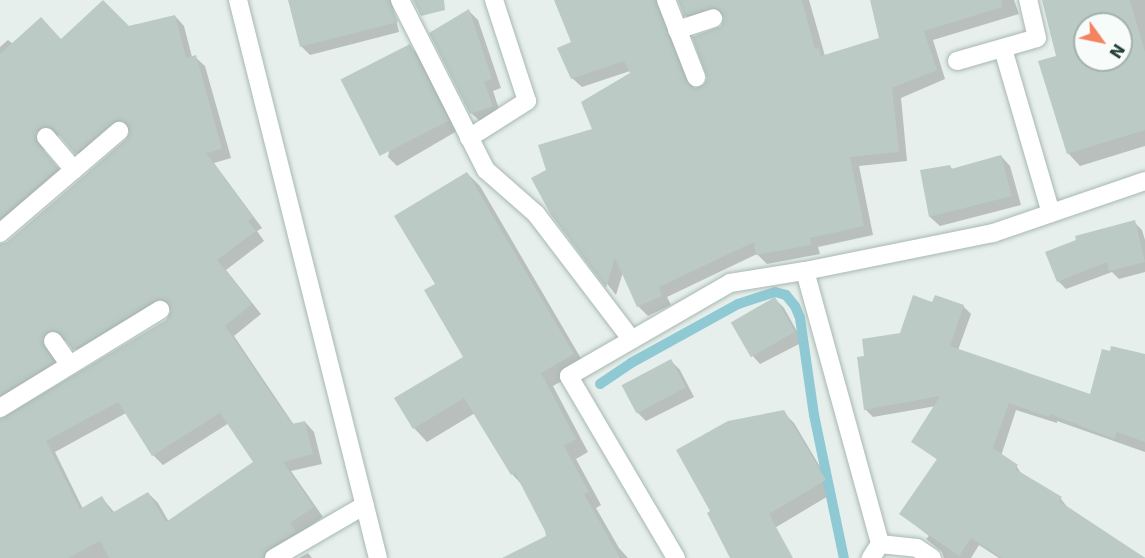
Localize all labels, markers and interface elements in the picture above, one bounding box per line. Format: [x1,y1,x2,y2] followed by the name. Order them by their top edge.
[1073,12,1133,72] north arrow
[1105,40,1128,62] text: N

